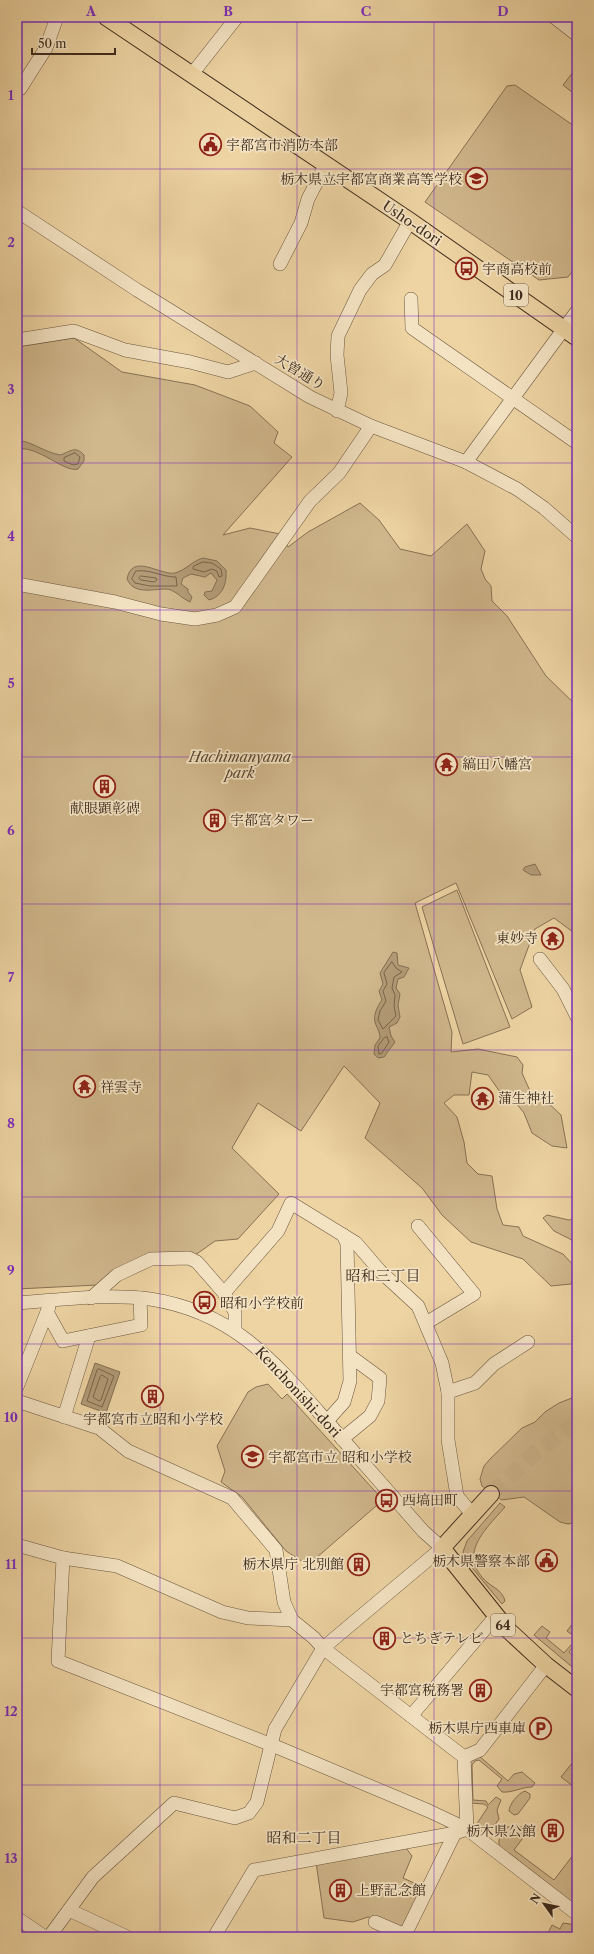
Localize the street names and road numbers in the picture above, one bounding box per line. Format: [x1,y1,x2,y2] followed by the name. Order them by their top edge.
[379,197,445,249] street label: Usho-dori
[504,284,528,306] road number: 10
[271,350,329,394] street label: 大曽通り
[251,1343,345,1441] street label: Kenchonishi-dori
[491,1614,515,1636] road number: 64

